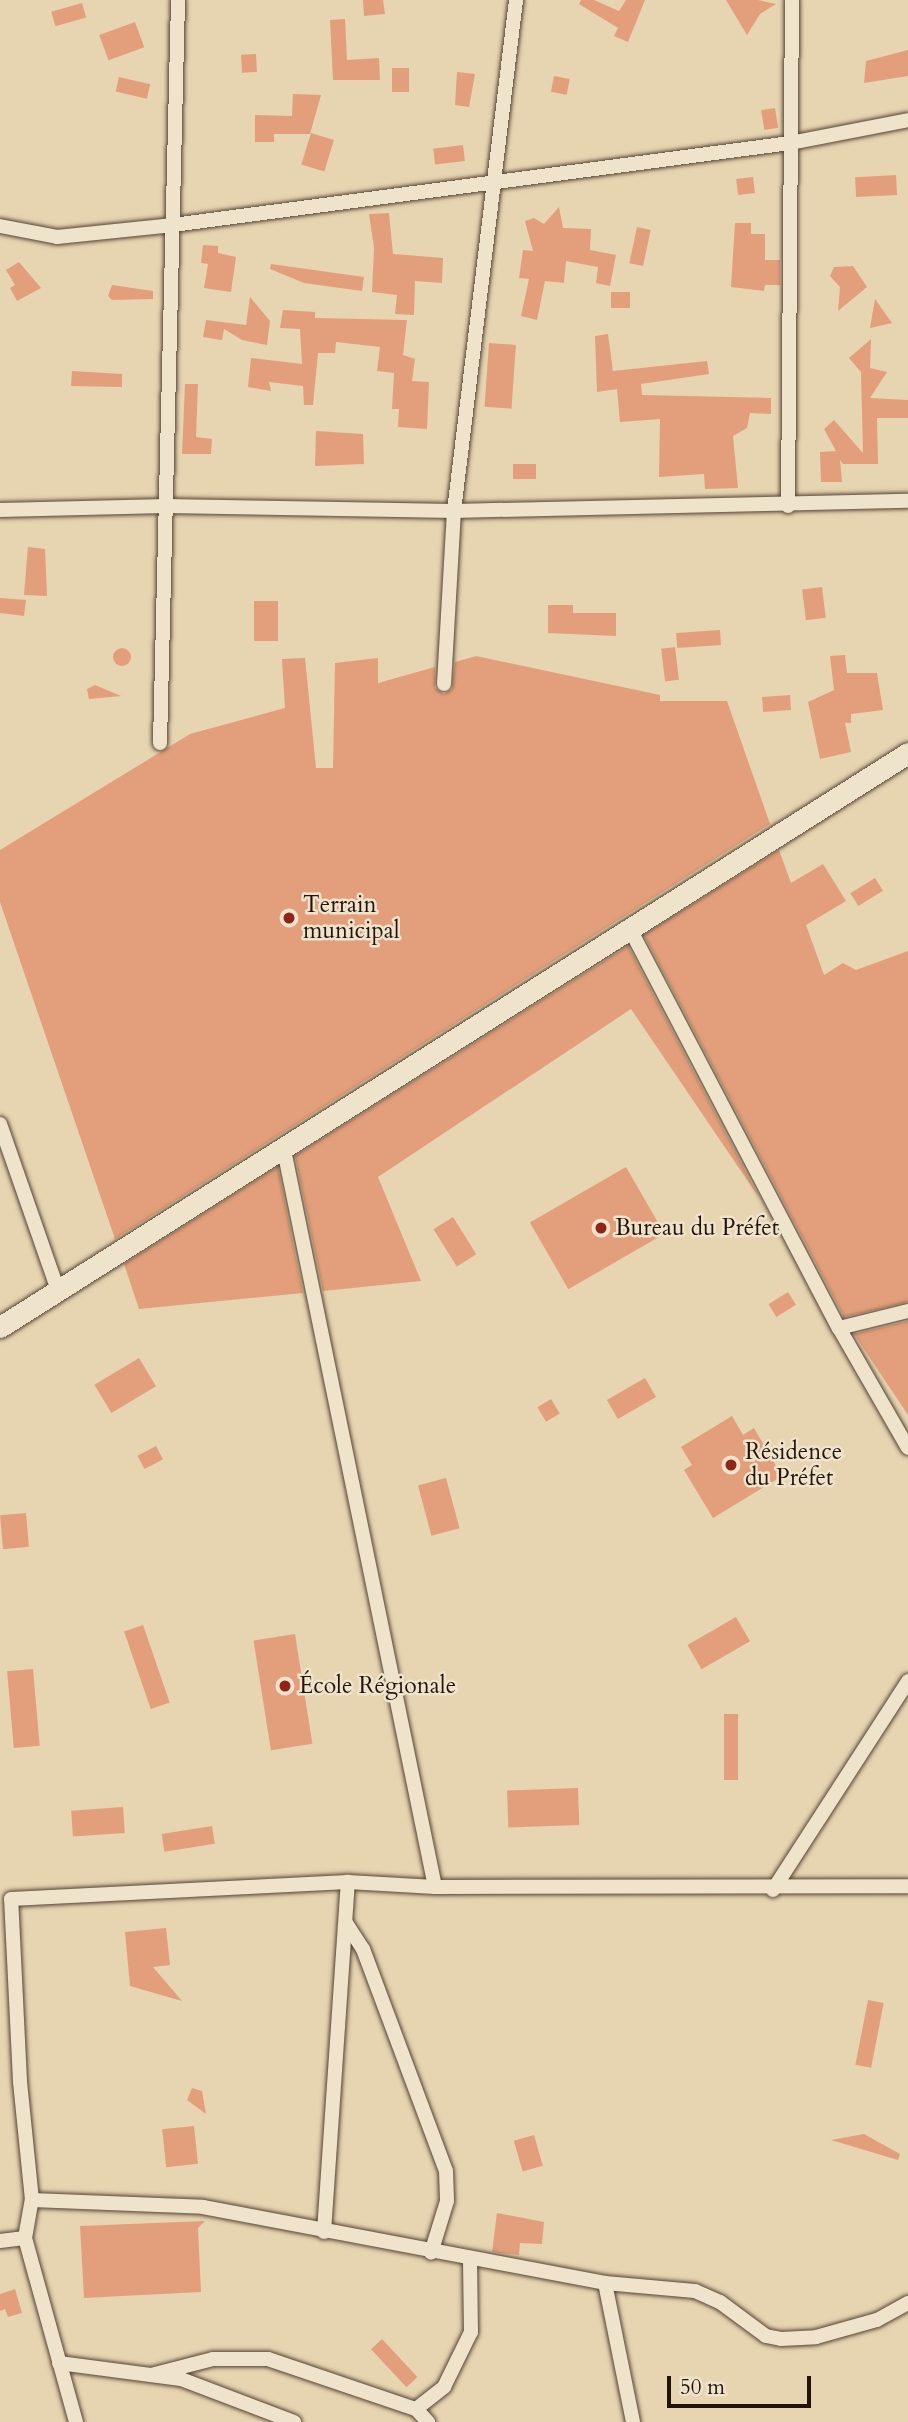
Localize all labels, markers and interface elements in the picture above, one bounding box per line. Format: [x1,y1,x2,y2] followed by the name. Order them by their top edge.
[303,891,400,945] place label: Terrain municipal
[281,910,297,926] marker: Terrain municipal
[615,1214,779,1242] place label: Bureau du Préfet
[593,1220,609,1236] marker: Bureau du Préfet
[745,1438,842,1492] place label: Résidence du Préfet
[723,1457,739,1473] marker: Résidence du Préfet
[299,1672,456,1700] place label: École Régionale
[277,1678,293,1694] marker: École Régionale
[670,2362,814,2406] scale bar
[680,2373,725,2402] text: 50 m

